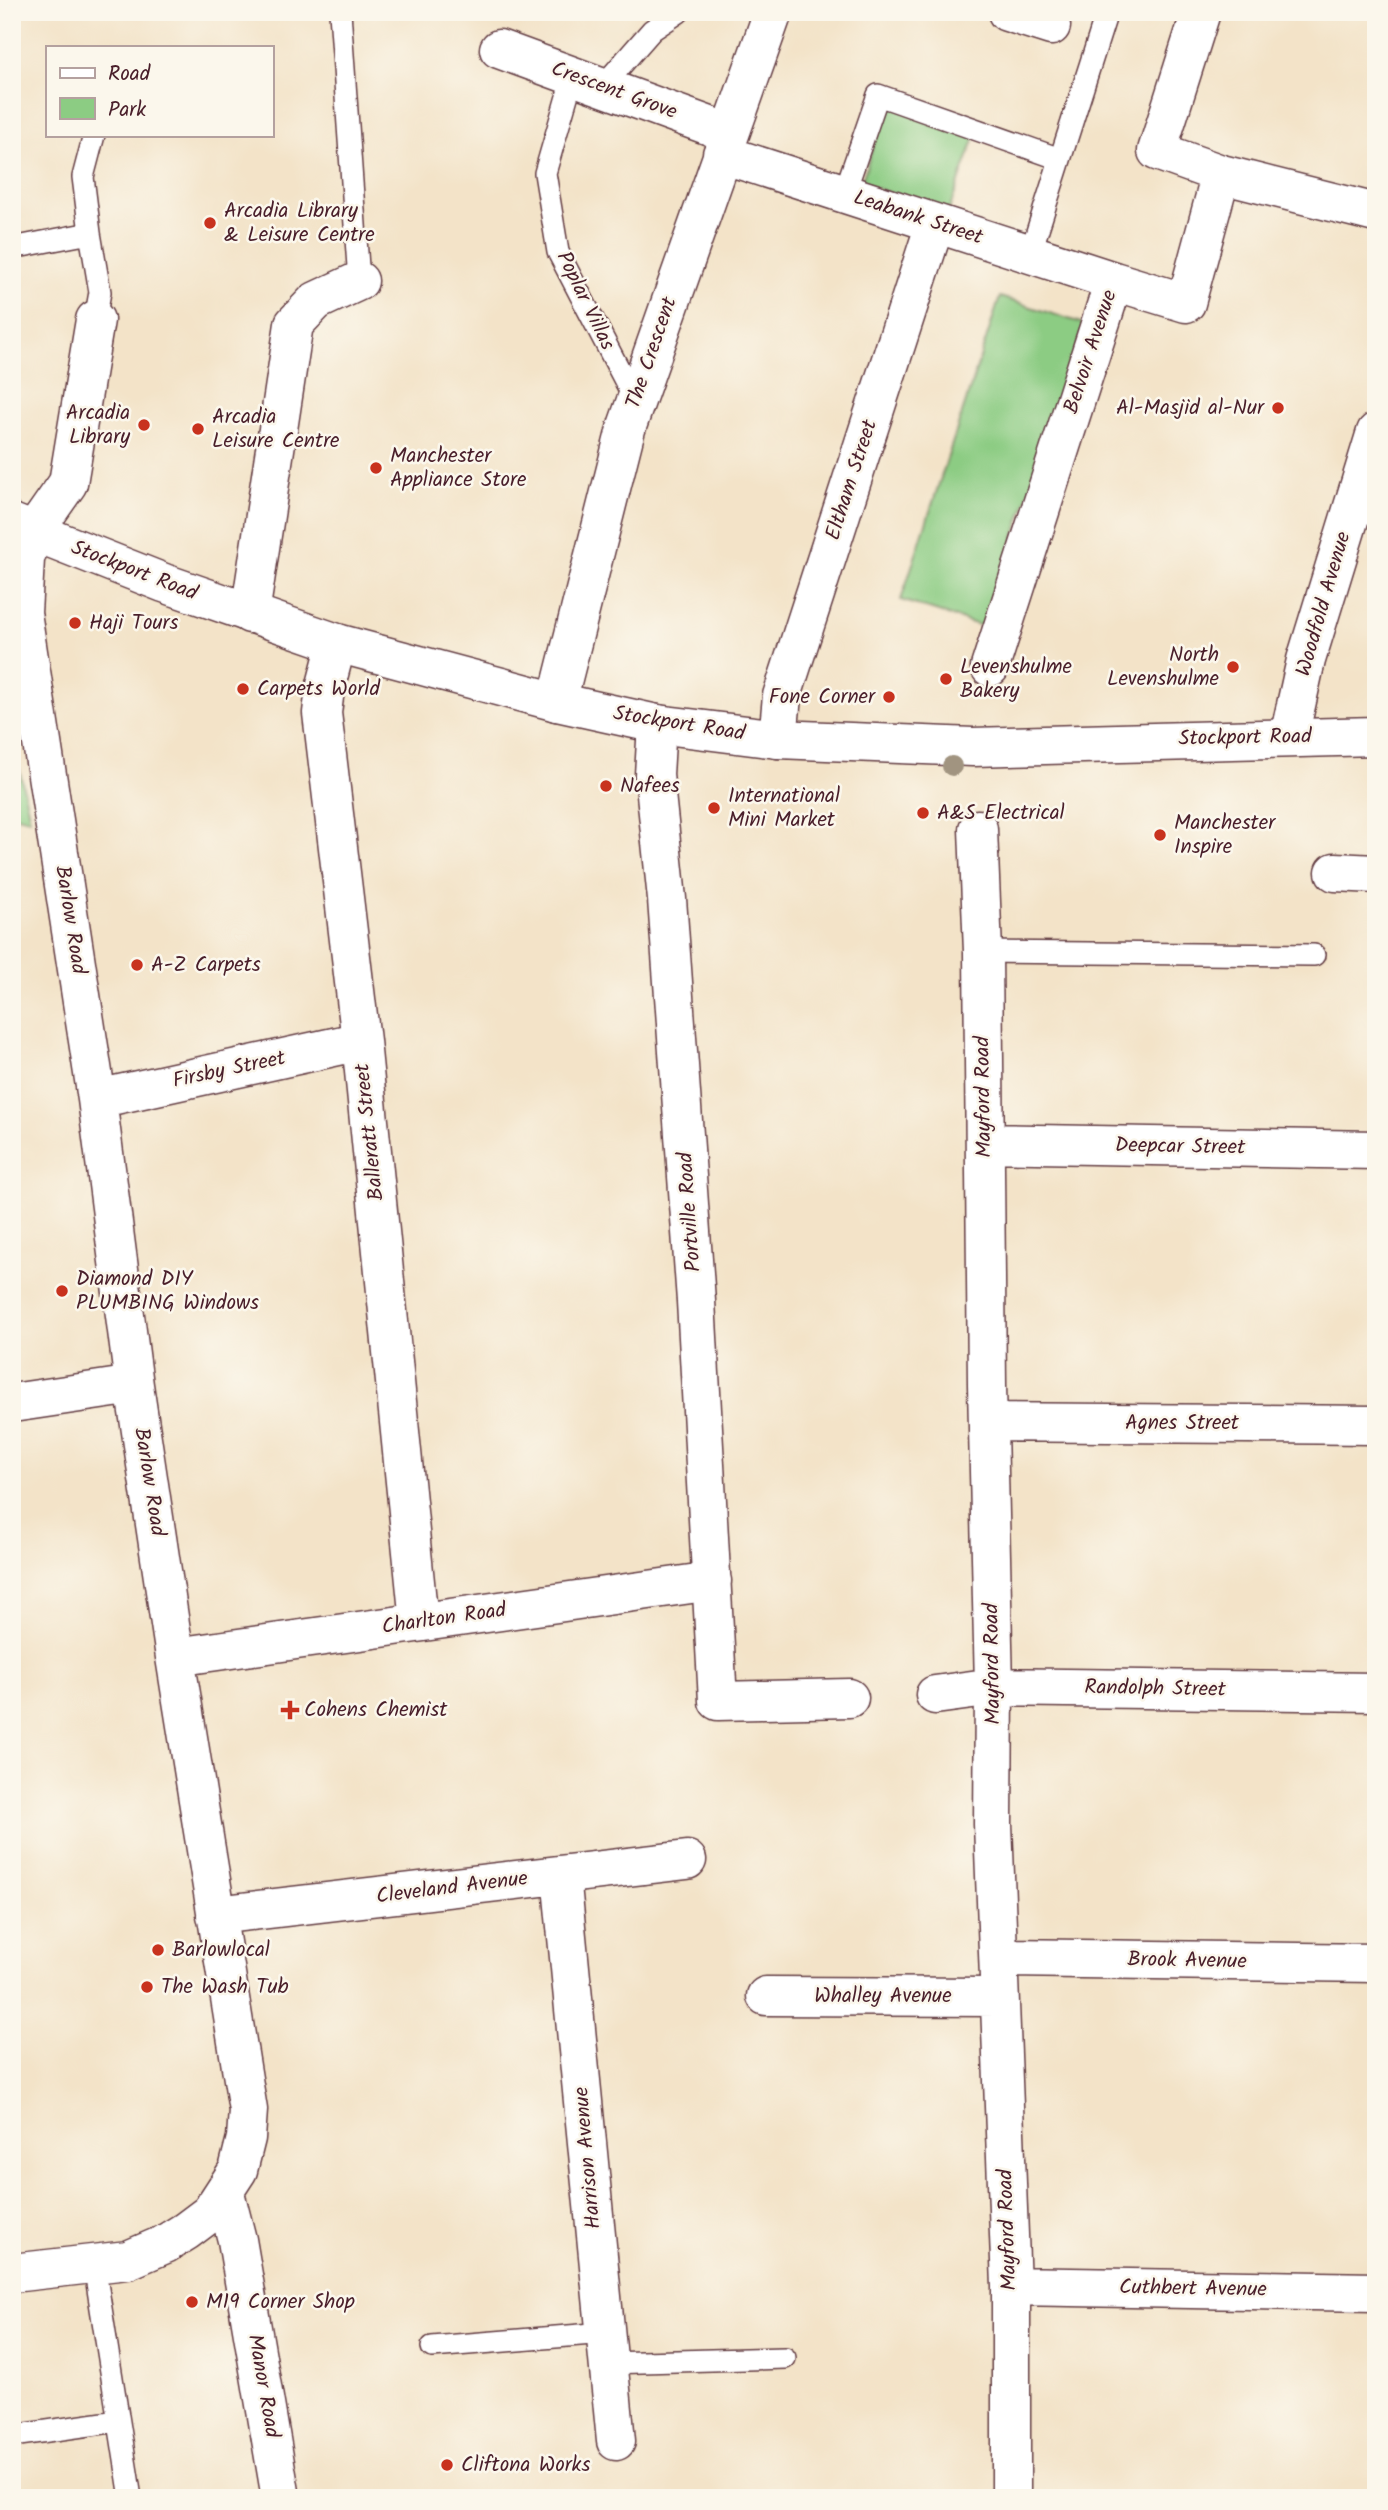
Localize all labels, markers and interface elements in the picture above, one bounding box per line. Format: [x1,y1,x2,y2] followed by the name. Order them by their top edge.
[46,46,273,136] legend
[546,53,682,129] street label: Crescent Grove
[108,58,151,91] text: Road
[108,94,146,127] text: Park
[849,182,988,255] street label: Leabank Street
[224,195,375,252] place label: Arcadia Library & Leisure Centre
[202,215,218,231] marker: Arcadia Library & Leisure Centre
[547,246,623,356] street label: Poplar Villas
[1055,285,1127,418] street label: Belvoir Avenue
[617,292,687,413] street label: The Crescent
[1116,392,1265,425] place label: Al-Masjid al-Nur
[66,397,130,454] place label: Arcadia Library
[1270,400,1286,416] marker: Al-Masjid al-Nur
[212,401,340,458] place label: Arcadia Leisure Centre
[817,415,887,545] street label: Eltham Street
[136,417,152,433] marker: Arcadia Library
[190,421,206,437] marker: Arcadia Leisure Centre
[390,440,527,497] place label: Manchester Appliance Store
[368,460,384,476] marker: Manchester Appliance Store
[1288,527,1361,680] street label: Woodfold Avenue
[66,532,203,610] street label: Stockport Road
[89,607,178,640] place label: Haji Tours
[67,615,83,631] marker: Haji Tours
[1107,639,1220,696] place label: North Levenshulme
[960,651,1073,708] place label: Levenshulme Bakery
[1225,659,1241,675] marker: North Levenshulme
[938,671,954,687] marker: Levenshulme Bakery
[257,673,380,706] place label: Carpets World
[235,681,251,697] marker: Carpets World
[769,681,876,714] place label: Fone Corner
[881,689,897,705] marker: Fone Corner
[611,697,748,751] street label: Stockport Road
[1178,720,1312,756] street label: Stockport Road
[620,770,680,803] place label: Nafees
[598,778,614,794] marker: Nafees
[728,780,840,837] place label: International Mini Market
[937,797,1065,830] place label: A&S Electrical
[706,800,722,816] marker: International Mini Market
[915,805,931,821] marker: A&S Electrical
[1174,807,1276,864] place label: Manchester Inspire
[1152,827,1168,843] marker: Manchester Inspire
[45,863,95,977] street label: Barlow Road
[151,949,261,982] place label: A-Z Carpets
[129,957,145,973] marker: A-Z Carpets
[966,1035,1002,1158] street label: Mayford Road
[170,1042,289,1098] street label: Firsby Street
[346,1061,394,1202] street label: Balleratt Street
[1115,1129,1246,1165] street label: Deepcar Street
[669,1150,711,1273] street label: Portville Road
[76,1263,259,1320] place label: Diamond DIY PLUMBING Windows
[54,1283,70,1299] marker: Diamond DIY PLUMBING Windows
[1125,1407,1240,1440] street label: Agnes Street
[124,1425,174,1539] street label: Barlow Road
[380,1594,509,1644] street label: Charlton Road
[975,1602,1011,1725] street label: Mayford Road
[1084,1671,1227,1707] street label: Randolph Street
[304,1694,448,1727] place label: Cohens Chemist
[282,1702,298,1718] marker: Cohens Chemist
[374,1862,530,1914] street label: Cleveland Avenue
[172,1934,270,1967] place label: Barlowlocal
[150,1942,166,1958] marker: Barlowlocal
[1127,1943,1248,1979] street label: Brook Avenue
[161,1971,289,2004] place label: The Wash Tub
[139,1979,155,1995] marker: The Wash Tub
[814,1980,952,2013] street label: Whalley Avenue
[565,2085,611,2231] street label: Harrison Avenue
[989,2168,1027,2291] street label: Mayford Road
[1119,2271,1268,2307] street label: Cuthbert Avenue
[206,2286,355,2319] place label: M19 Corner Shop
[184,2294,200,2310] marker: M19 Corner Shop
[238,2332,288,2441] street label: Manor Road
[461,2449,590,2482] place label: Cliftona Works
[439,2457,455,2473] marker: Cliftona Works

